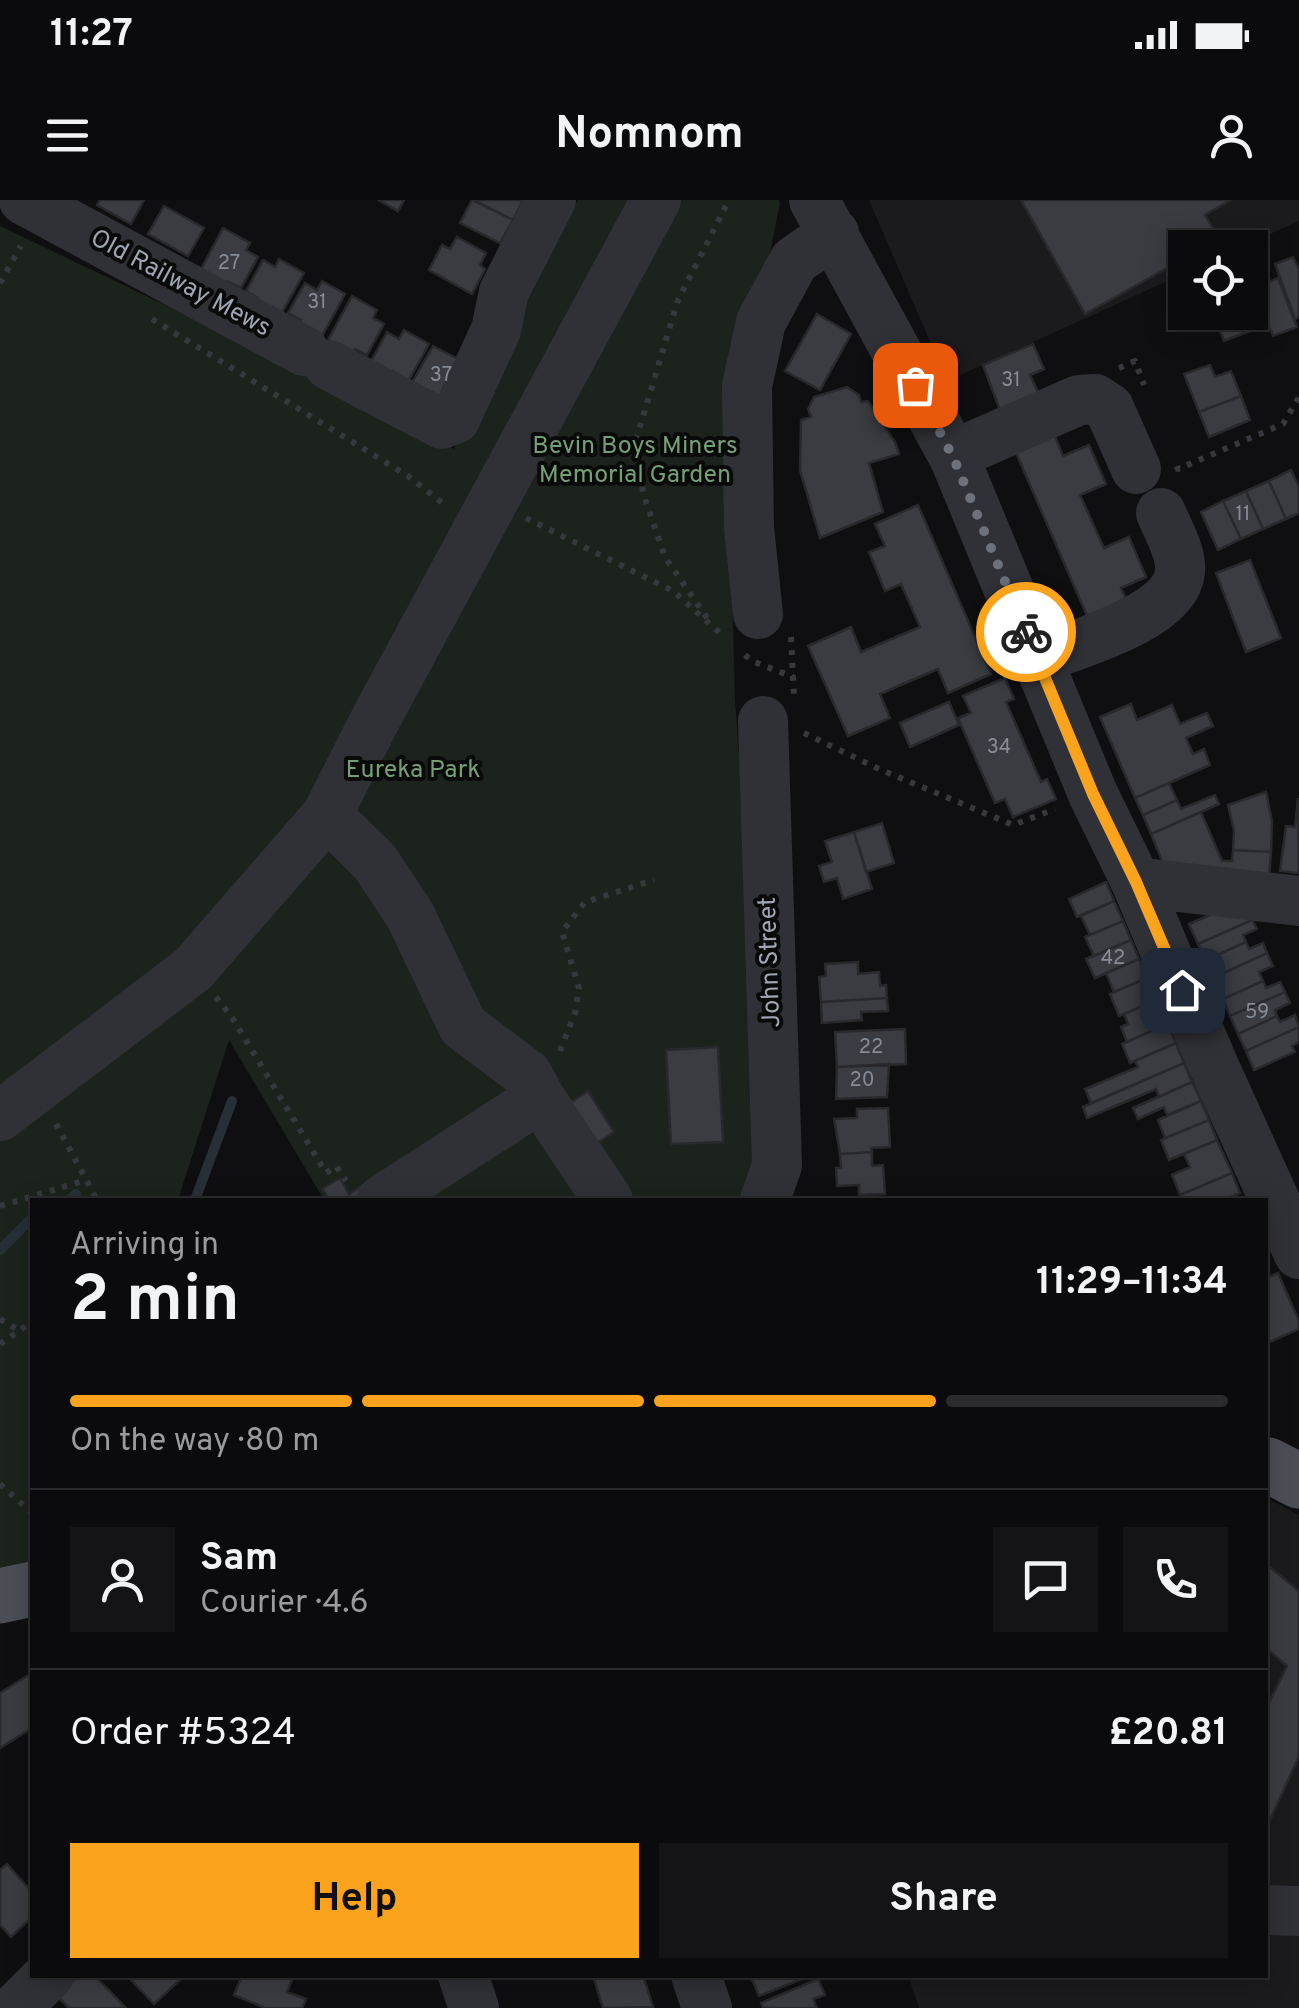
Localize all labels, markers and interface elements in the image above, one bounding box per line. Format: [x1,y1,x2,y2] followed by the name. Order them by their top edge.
[50,11,133,60] text: 11:27
[555,107,744,164] text: Nomnom
[40,108,95,163] icon: menu
[1204,108,1259,163] icon: person
[84,223,276,345] street label: Old Railway Mews
[1168,230,1268,330] map controls
[1168,230,1268,330] button: locate
[218,251,240,277] house number: 27
[307,290,327,316] house number: 31
[873,343,958,428] pin
[888,358,943,413] icon: bag
[430,363,452,389] house number: 37
[1001,368,1021,394] house number: 31
[532,431,738,492] park label: Bevin Boys Miners Memorial Garden
[1236,502,1250,528] house number: 11
[976,582,1076,682] courier
[999,605,1054,660] icon: bike
[987,735,1011,761] house number: 34
[345,755,481,787] park label: Eureka Park
[753,896,789,1028] street label: John Street
[1101,946,1125,972] house number: 42
[1140,948,1225,1033] pin
[1155,963,1210,1018] icon: home
[1245,1000,1269,1026] house number: 59
[859,1035,883,1061] house number: 22
[849,1068,875,1094] house number: 20
[70,1226,219,1266] text: Arriving in
[1036,1259,1228,1308] text: 11:29–11:34
[70,1262,240,1344] text: 2 min
[70,1422,319,1462] text: On the way · 80 m
[70,1527,175,1632] button: person
[993,1527,1098,1632] button: chat
[1123,1527,1228,1632] button: phone
[200,1535,278,1584] text: Sam
[200,1584,369,1624] text: Courier · 4.6
[70,1710,296,1759] text: Order #5324
[1109,1710,1228,1759] text: £20.81
[70,1843,639,1958] button: Help
[659,1843,1228,1958] button: Share

